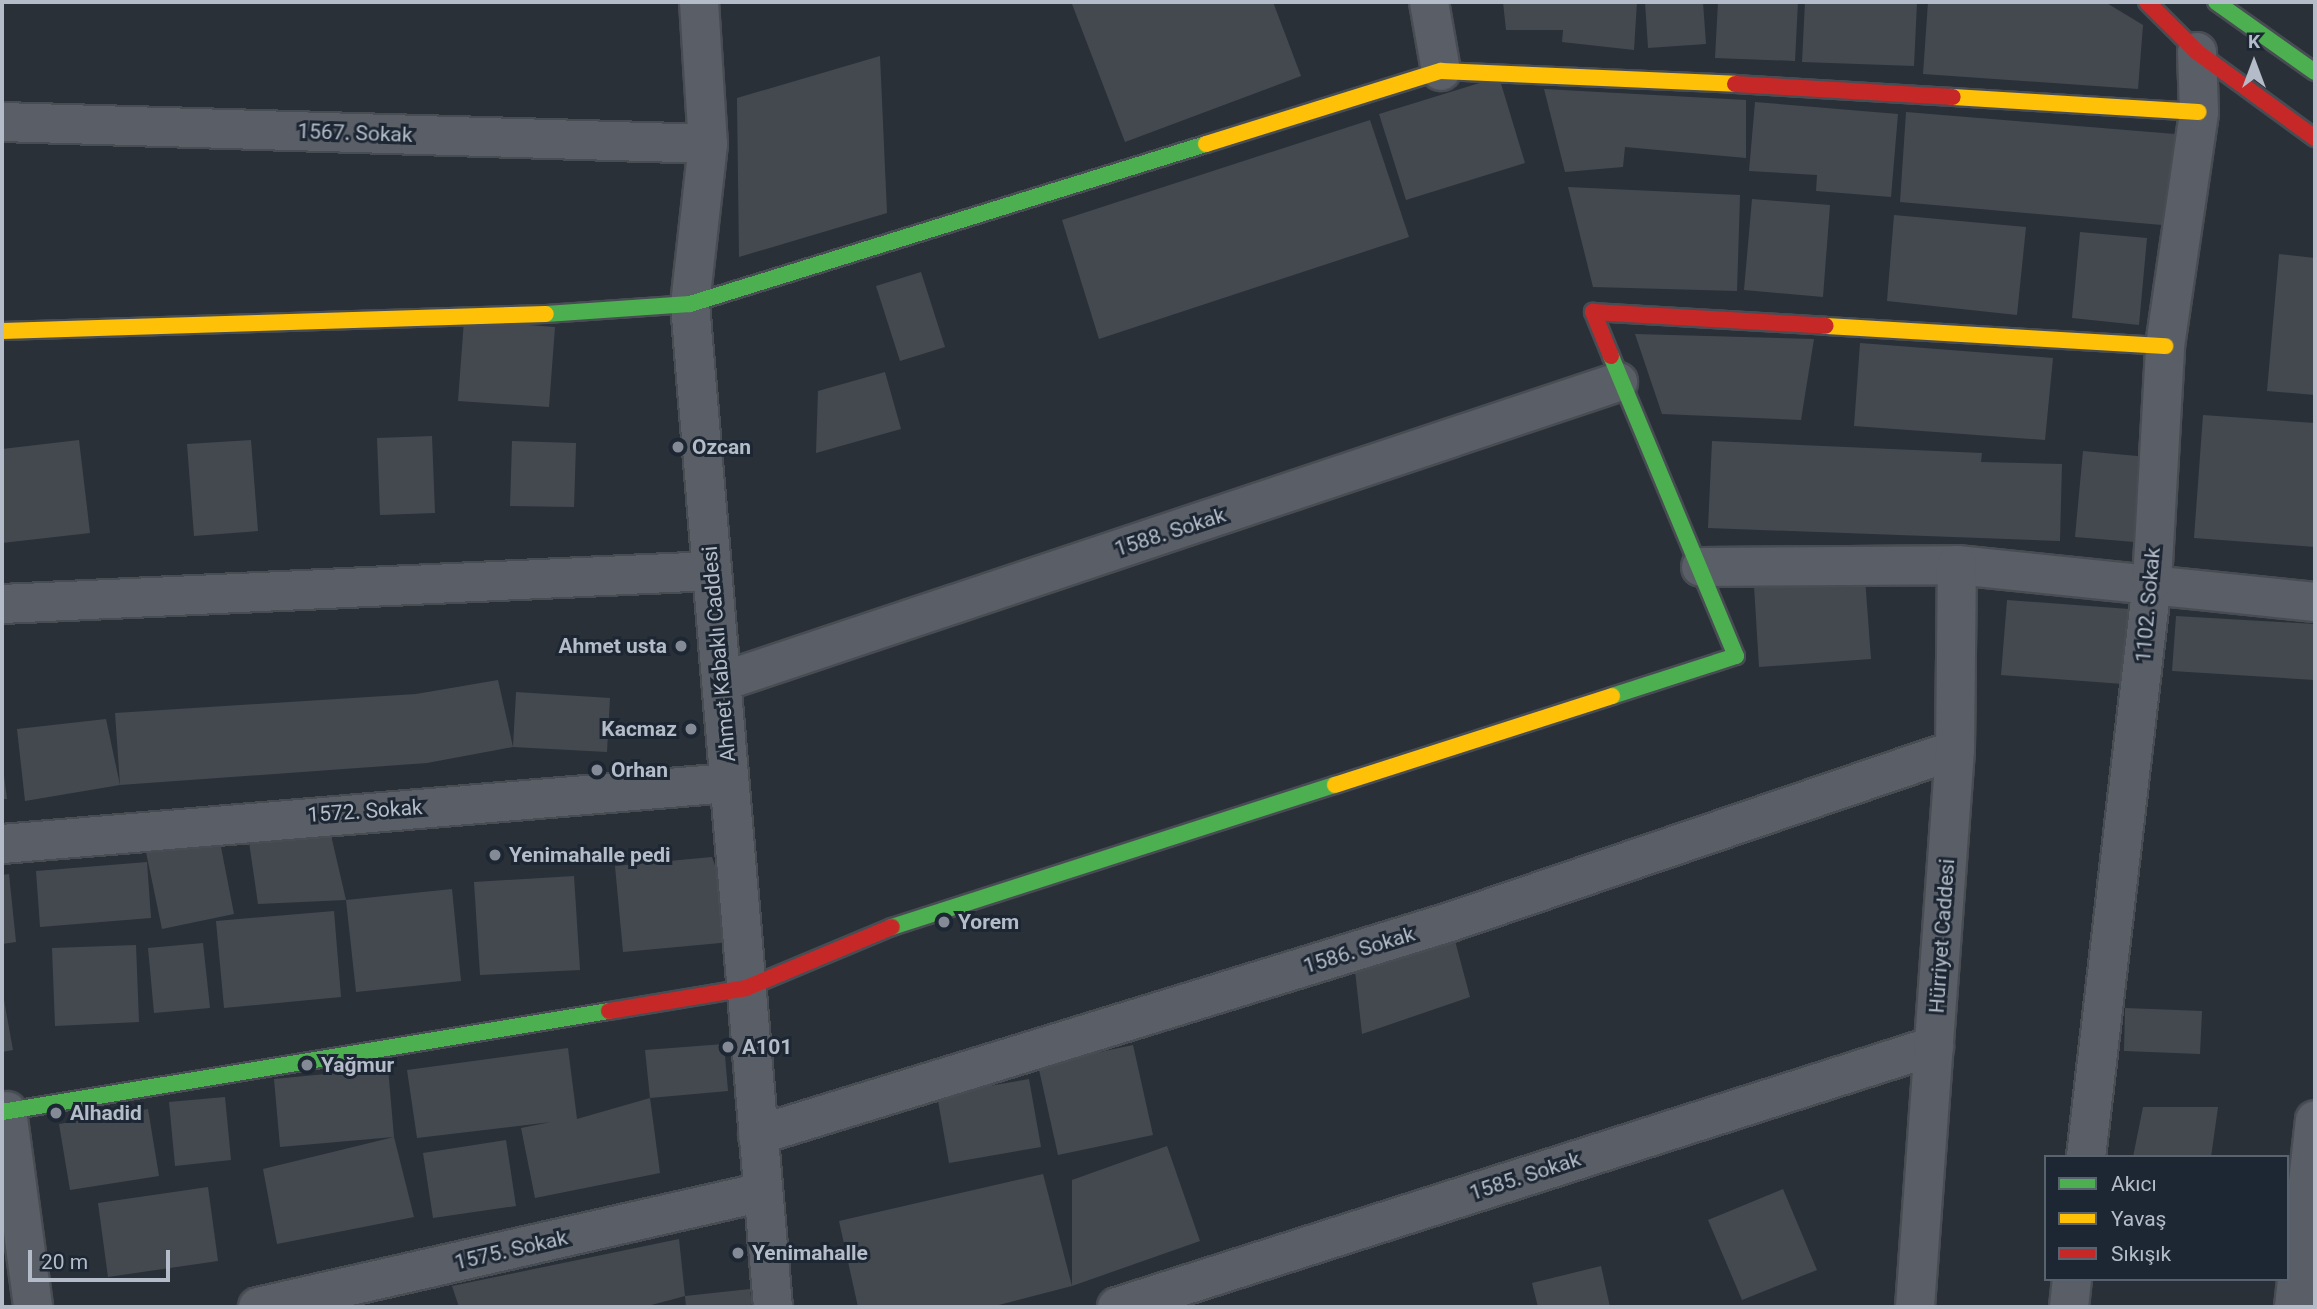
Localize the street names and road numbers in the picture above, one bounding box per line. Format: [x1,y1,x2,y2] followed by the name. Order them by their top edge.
[297,118,413,148] street label: 1567. Sokak
[1111,502,1229,562] street label: 1588. Sokak
[697,545,741,763] street label: Ahmet Kabaklı Caddesi
[2130,547,2166,663] street label: 1102. Sokak
[307,794,423,828] street label: 1572. Sokak
[1924,858,1960,1014] street label: Hürriyet Caddesi
[1300,921,1418,979] street label: 1586. Sokak
[1466,1146,1584,1206] street label: 1585. Sokak
[452,1225,570,1275] street label: 1575. Sokak

